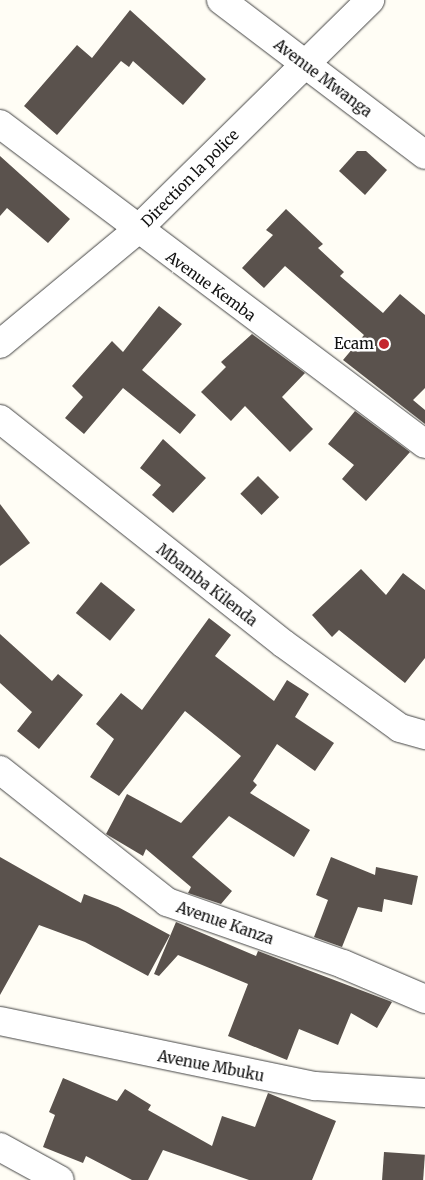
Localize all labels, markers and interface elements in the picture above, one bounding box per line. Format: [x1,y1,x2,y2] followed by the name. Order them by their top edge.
[270,35,376,121] street label: Avenue Mwanga
[138,126,242,230] street label: Direction la police
[163,247,259,325] street label: Avenue Kemba
[334,335,374,353] place label: Ecam
[378,338,390,350] marker: Ecam
[153,540,261,630] street label: Mbamba Kilenda
[174,898,276,948] street label: Avenue Kanza
[156,1047,266,1085] street label: Avenue Mbuku

